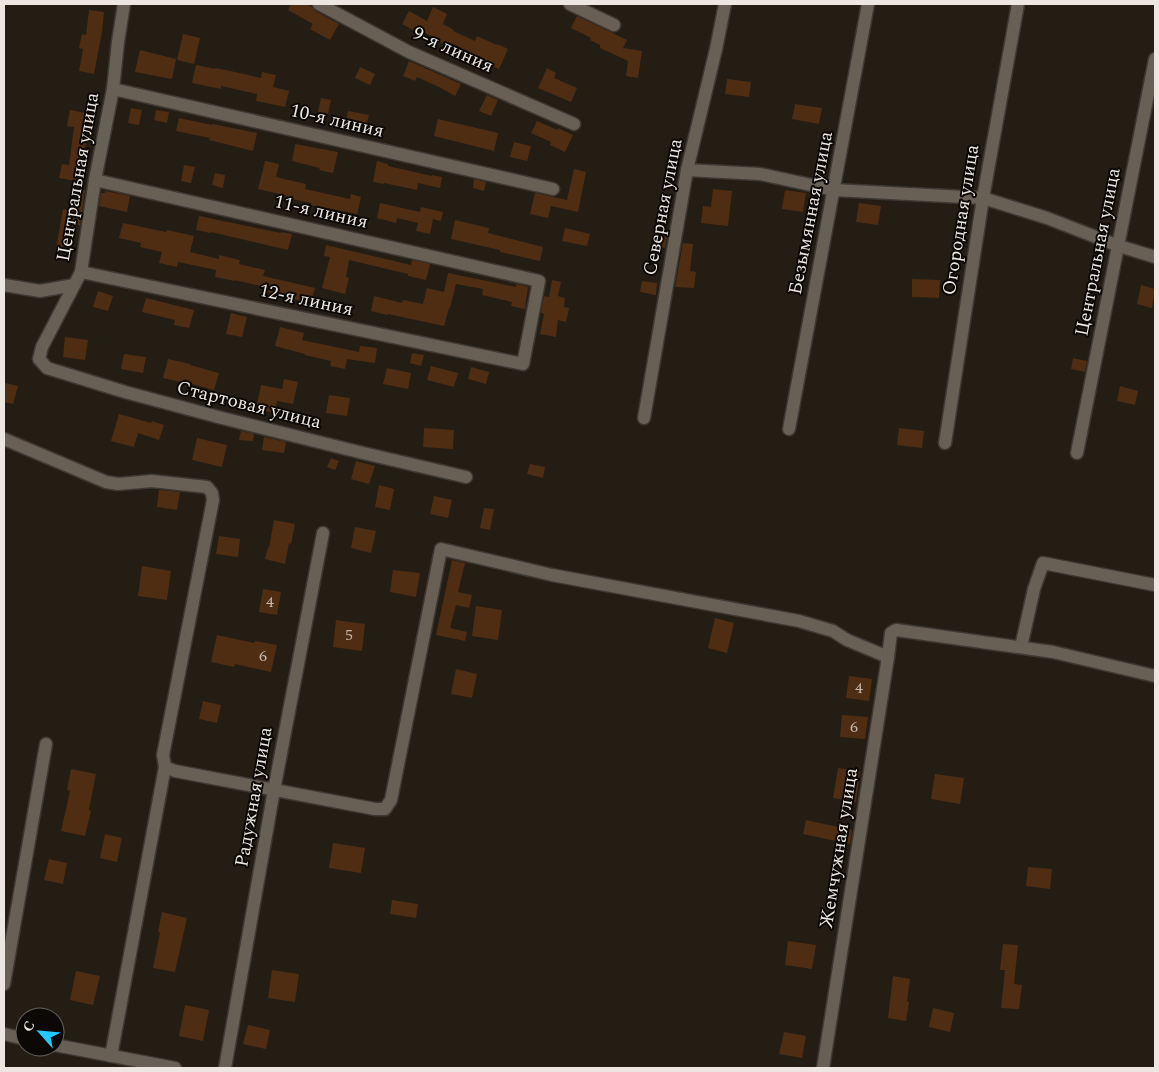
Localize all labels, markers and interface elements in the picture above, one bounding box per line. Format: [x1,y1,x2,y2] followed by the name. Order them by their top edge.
[408,19,498,81] street label: 9-я линия
[49,89,107,264] street label: Центральная улица
[287,96,387,146] street label: 10-я линия
[781,128,841,297] street label: Безымянная улица
[635,135,691,278] street label: Северная улица
[935,142,987,297] street label: Огородная улица
[1067,165,1129,339] street label: Центральная улица
[271,187,371,237] street label: 11-я линия
[256,276,356,324] street label: 12-я линия
[174,373,325,437] street label: Стартовая улица
[266,590,274,614] house number: 4
[345,623,353,647] house number: 5
[259,644,267,668] house number: 6
[855,676,863,700] house number: 4
[850,715,858,739] house number: 6
[227,724,281,869] street label: Радужная улица
[812,765,866,930] street label: Жемчужная улица
[15,1007,65,1057] north arrow
[17,1017,40,1036] text: С

